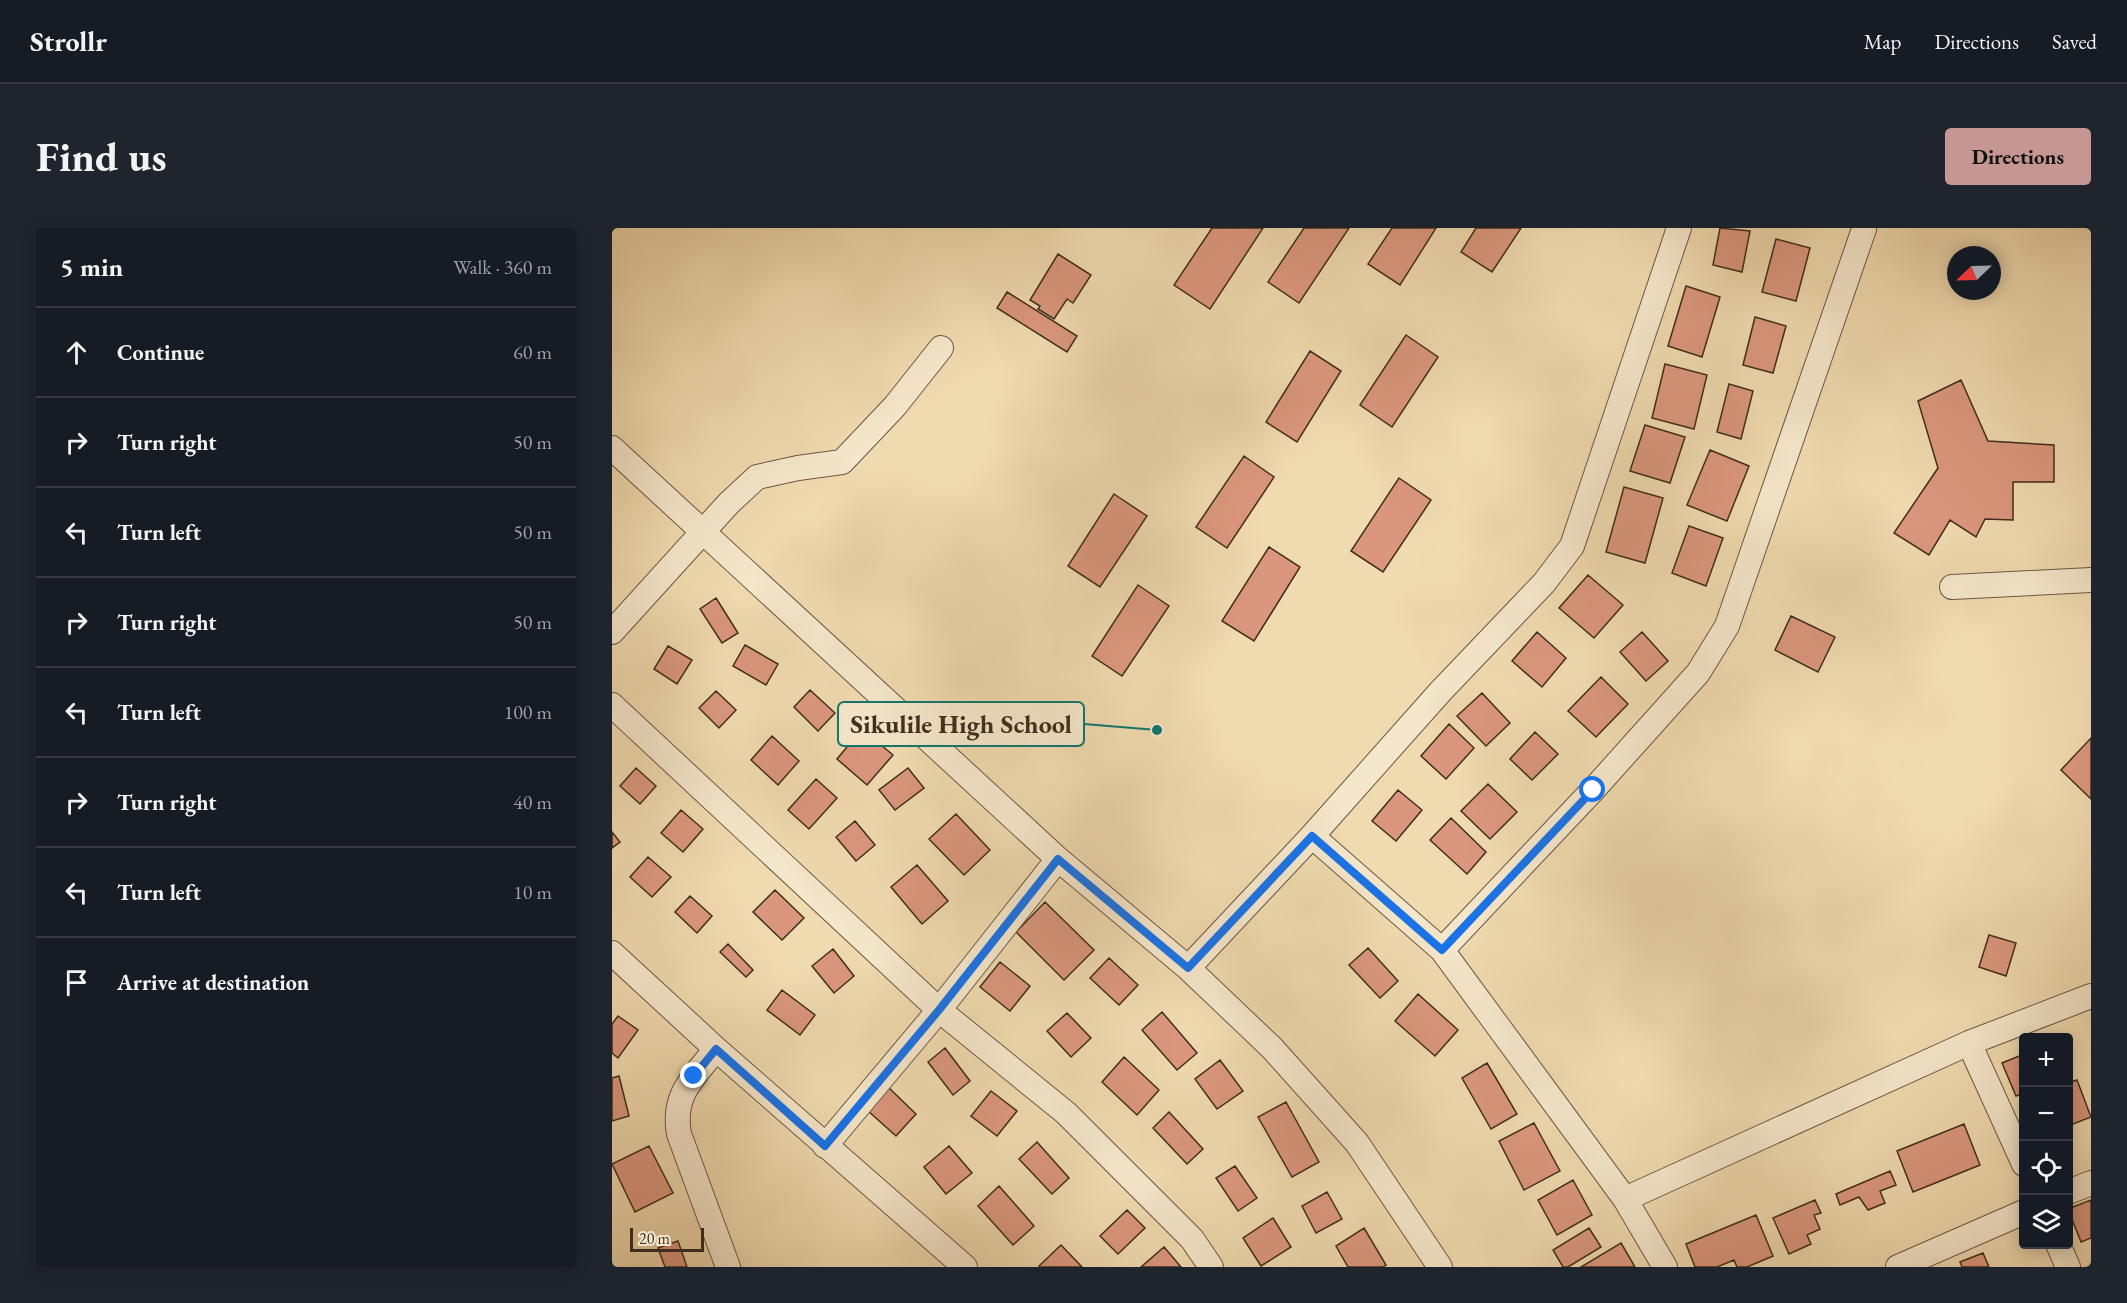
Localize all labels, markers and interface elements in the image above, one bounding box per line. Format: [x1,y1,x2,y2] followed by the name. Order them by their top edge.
[30,23,107,59] text: Strollr
[1864,28,1901,55] text: Map
[1934,28,2019,55] text: Directions
[2052,28,2097,55] text: Saved
[1945,128,2091,185] button: Directions
[36,129,167,184] text: Find us
[1947,246,2001,300] north arrow
[60,250,123,284] text: 5 min
[453,254,552,280] text: Walk · 360 m
[60,336,93,369] icon: ahead
[117,338,204,367] text: Continue
[513,339,552,365] text: 60 m
[60,426,93,459] icon: right
[117,428,216,457] text: Turn right
[513,429,552,455] text: 50 m
[60,516,93,549] icon: left
[117,518,201,547] text: Turn left
[513,519,552,545] text: 50 m
[60,606,93,639] icon: right
[117,608,216,637] text: Turn right
[513,609,552,635] text: 50 m
[60,696,93,729] icon: left
[117,698,201,727] text: Turn left
[504,699,552,725] text: 100 m
[838,702,1084,746] callout: Sikulile High School
[850,707,1072,741] text: Sikulile High School
[1579,776,1605,802] route start
[60,786,93,819] icon: right
[117,788,216,817] text: Turn right
[513,789,552,815] text: 40 m
[60,876,93,909] icon: left
[117,878,201,907] text: Turn left
[513,879,552,905] text: 10 m
[60,966,93,999] icon: arrive
[117,968,309,997] text: Arrive at destination
[2019,1033,2073,1249] map controls
[2019,1033,2073,1087] button: +
[680,1062,706,1088] route end
[2019,1087,2073,1141] button: −
[2019,1141,2073,1195] button: locate
[2019,1195,2073,1249] button: layers
[630,1225,704,1252] scale bar
[639,1228,670,1249] text: 20 m

